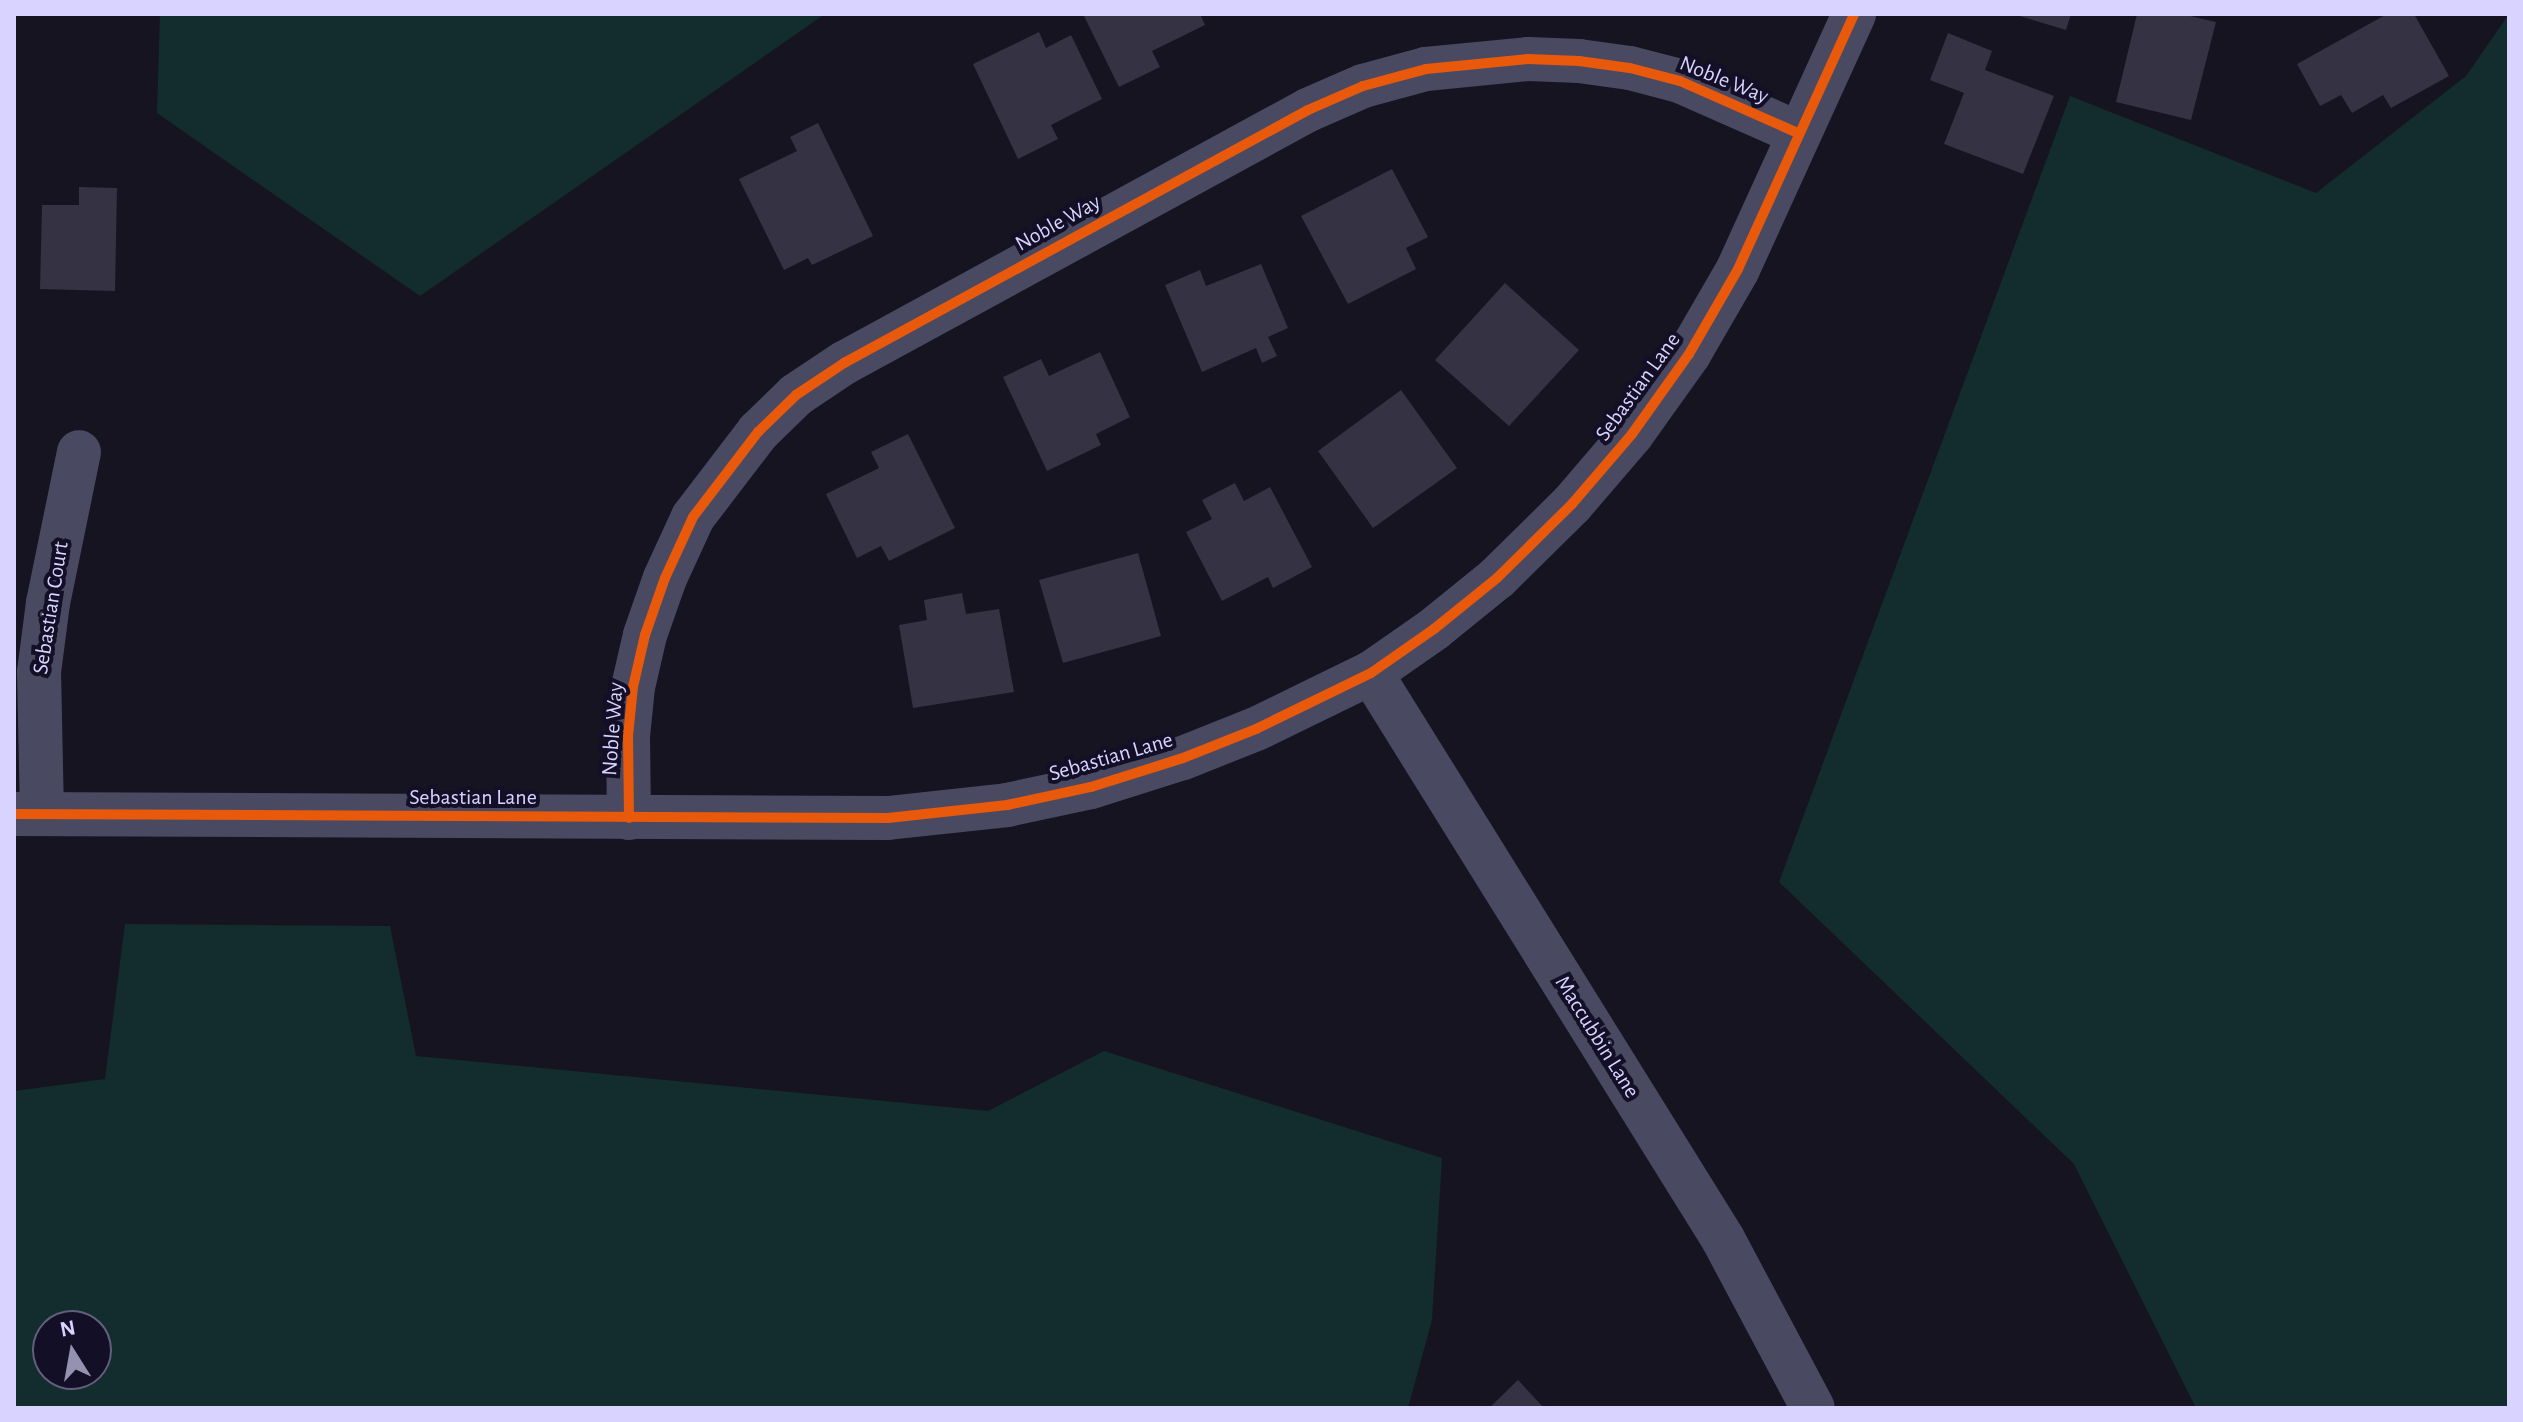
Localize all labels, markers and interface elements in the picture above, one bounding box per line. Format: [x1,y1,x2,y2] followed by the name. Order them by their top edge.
[1676,50,1772,110] street label: Noble Way
[1011,189,1105,257] street label: Noble Way
[1590,328,1686,446] street label: Sebastian Lane
[27,540,75,676] street label: Sebastian Court
[597,681,629,777] street label: Noble Way
[1046,727,1176,787] street label: Sebastian Lane
[409,785,537,811] street label: Sebastian Lane
[1549,971,1645,1103] street label: Maccubbin Lane
[32,1310,112,1390] north arrow
[58,1316,77,1341] text: N

